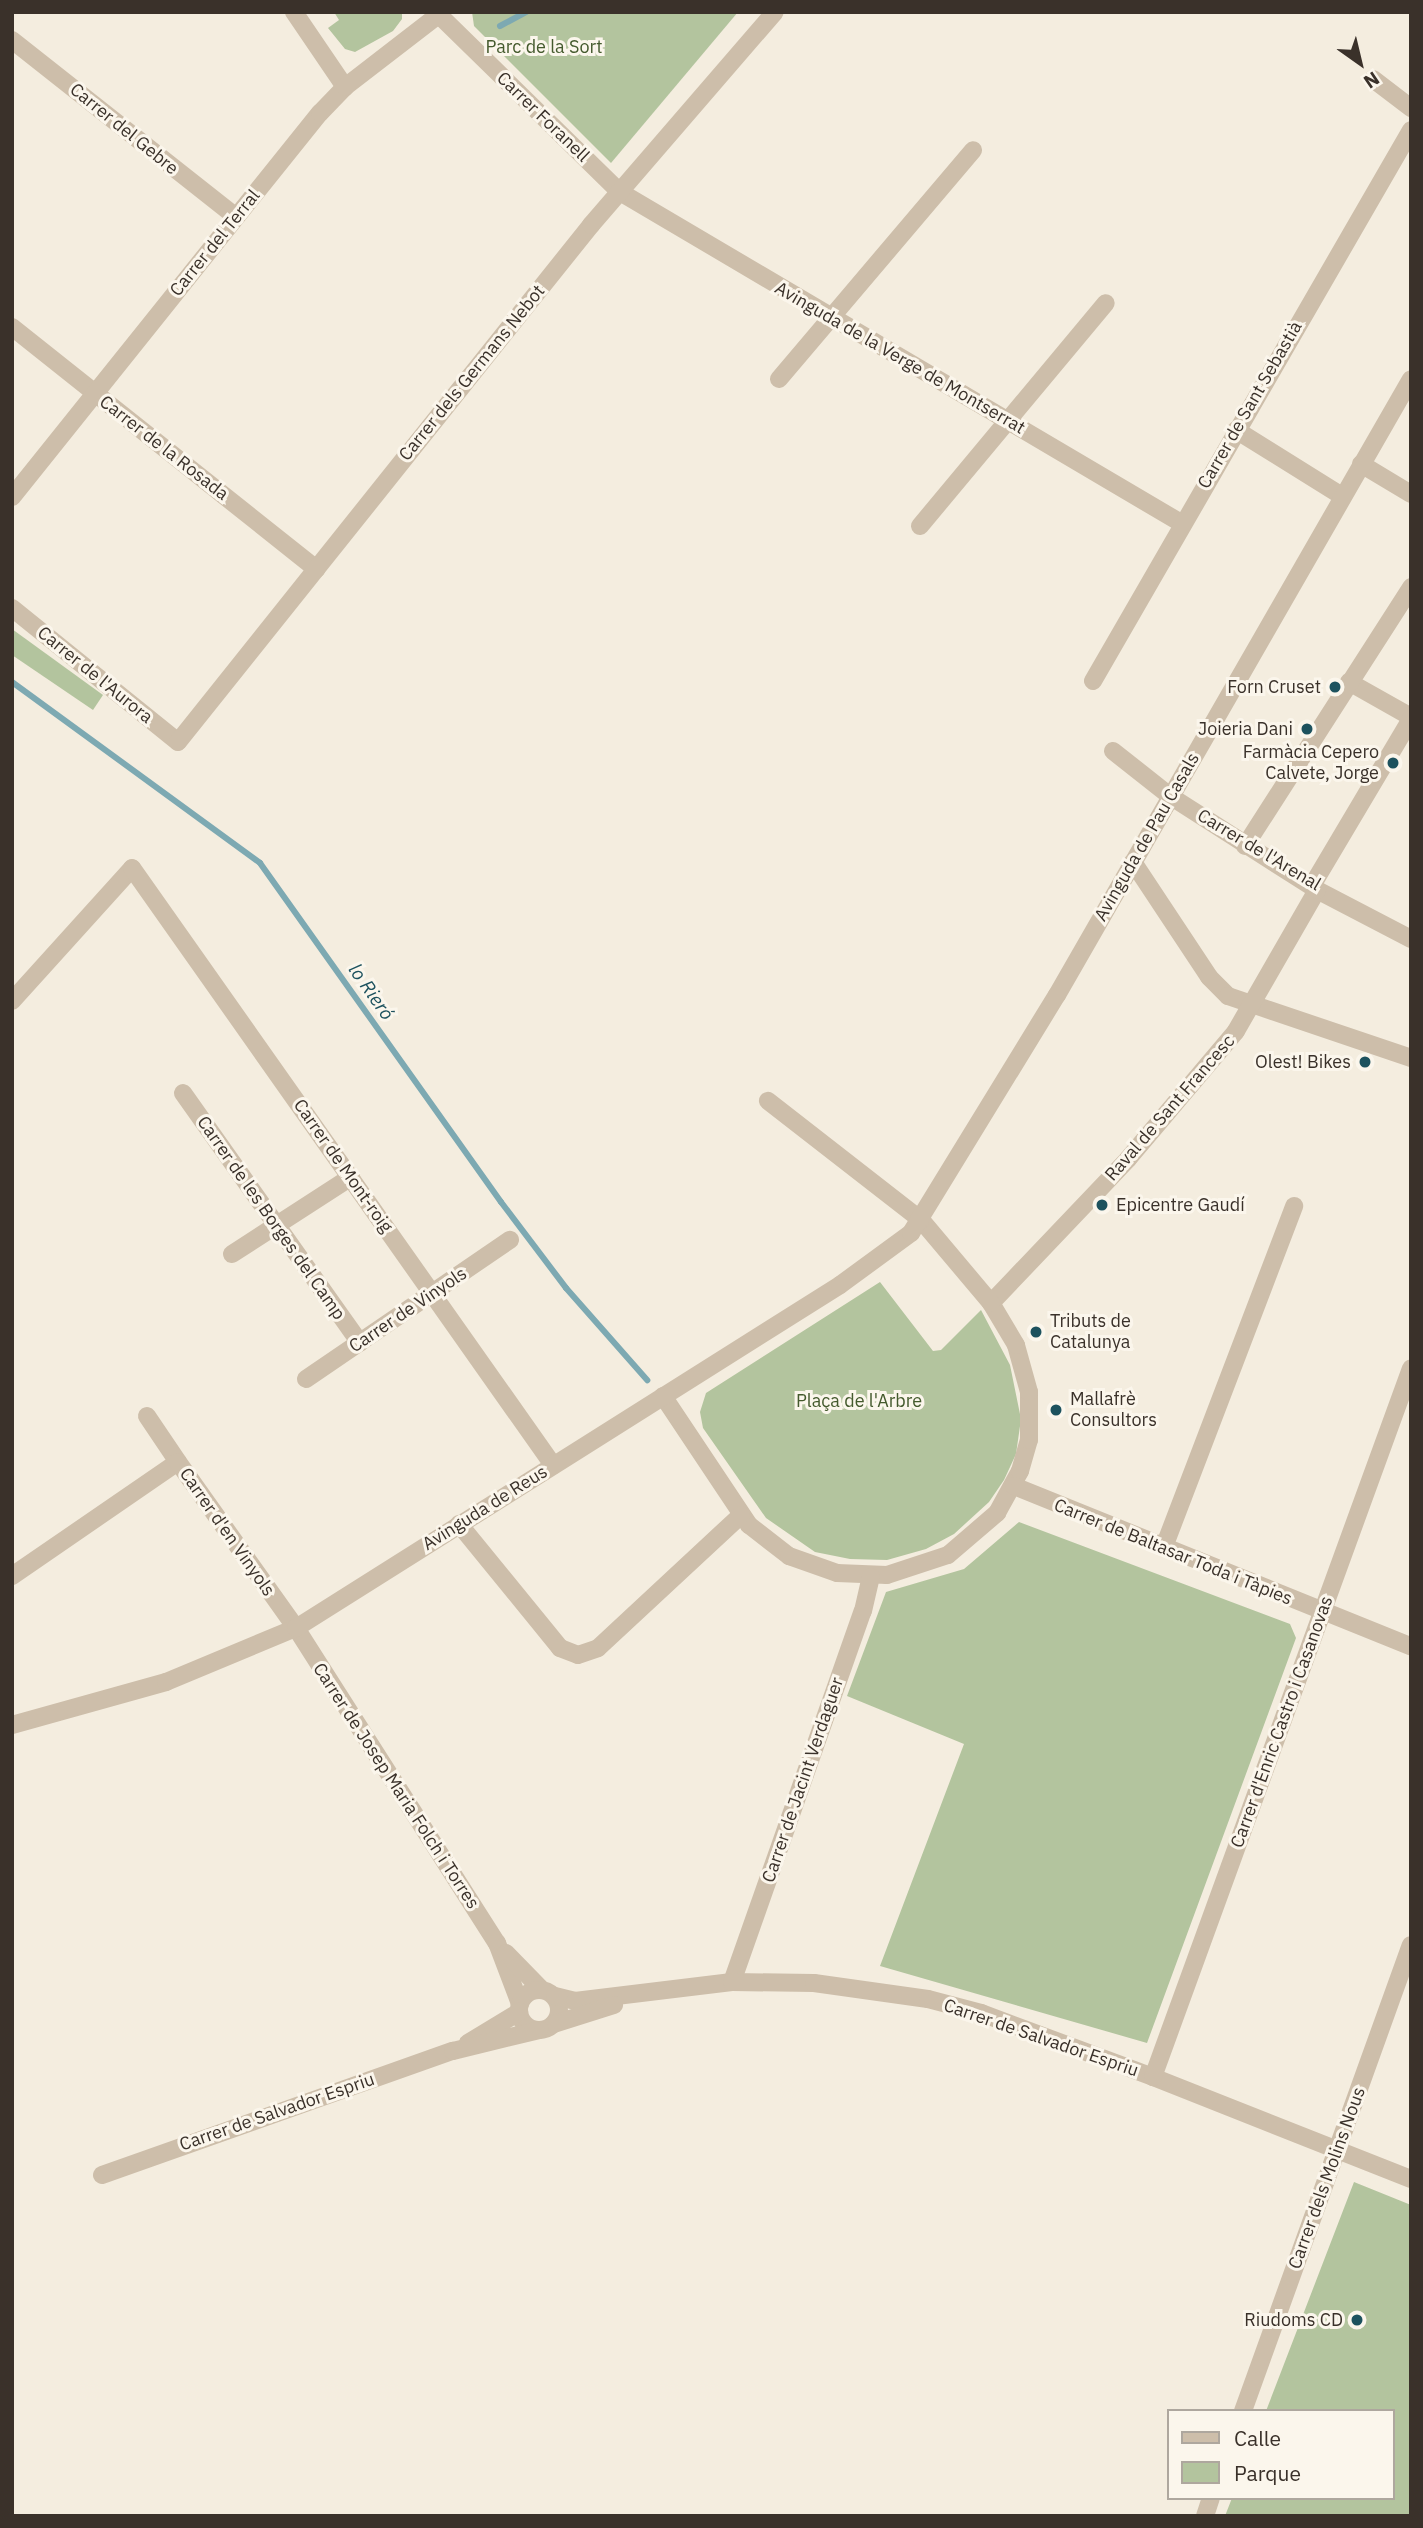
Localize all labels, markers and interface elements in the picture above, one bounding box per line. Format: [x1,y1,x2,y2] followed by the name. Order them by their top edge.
[1325,28,1395,98] north arrow
[485,36,603,58] park label: Parc de la Sort
[492,67,594,167] street label: Carrer Foranell
[1359,67,1384,94] text: N
[65,79,183,179] street label: Carrer del Gebre
[165,185,265,301] street label: Carrer del Terral
[771,277,1029,439] street label: Avinguda de la Verge de Montserrat
[394,281,550,465] street label: Carrer dels Germans Nebot
[1193,318,1307,492] street label: Carrer de Sant Sebastià
[95,391,233,505] street label: Carrer de la Rosada
[33,622,157,728] street label: Carrer de l'Aurora
[1227,676,1321,698] place label: Forn Cruset
[1327,679,1343,695] marker: Forn Cruset
[1198,718,1293,740] place label: Joieria Dani
[1299,721,1315,737] marker: Joieria Dani
[1243,742,1379,784] place label: Farmàcia Cepero Calvete, Jorge
[1090,749,1204,925] street label: Avinguda de Pau Casals
[1385,755,1401,771] marker: Farmàcia Cepero Calvete, Jorge
[1193,805,1325,895] street label: Carrer de l'Arenal
[343,959,399,1025] water label: lo Rieró
[1101,1031,1239,1185] street label: Raval de Sant Francesc
[1255,1051,1351,1073] place label: Olest! Bikes
[1357,1054,1373,1070] marker: Olest! Bikes
[289,1095,397,1237] street label: Carrer de Mont-roig
[192,1112,350,1324] street label: Carrer de les Borges del Camp
[1116,1194,1245,1216] place label: Epicentre Gaudí
[1094,1197,1110,1213] marker: Epicentre Gaudí
[345,1263,471,1357] street label: Carrer de Vinyols
[1050,1311,1131,1354] place label: Tributs de Catalunya
[1028,1324,1044,1340] marker: Tributs de Catalunya
[1070,1389,1157,1432] place label: Mallafrè Consultors
[796,1390,922,1412] park label: Plaça de l'Arbre
[1048,1402,1064,1418] marker: Mallafrè Consultors
[418,1461,552,1555] street label: Avinguda de Reus
[175,1464,279,1600] street label: Carrer d'en Vinyols
[1051,1494,1295,1610] street label: Carrer de Baltasar Toda i Tàpies
[1226,1593,1338,1851] street label: Carrer d'Enric Castro i Casanovas
[308,1659,484,1913] street label: Carrer de Josep Maria Folch i Torres
[758,1675,848,1885] street label: Carrer de Jacint Verdaguer
[941,1994,1141,2082] street label: Carrer de Salvador Espriu
[177,2068,377,2156] street label: Carrer de Salvador Espriu
[1284,2084,1370,2272] street label: Carrer dels Molins Nous
[1244,2309,1343,2331] place label: Riudoms CD
[1349,2312,1365,2328] marker: Riudoms CD
[1168,2409,1395,2500] legend
[1234,2424,1281,2452] text: Calle
[1234,2459,1301,2487] text: Parque

